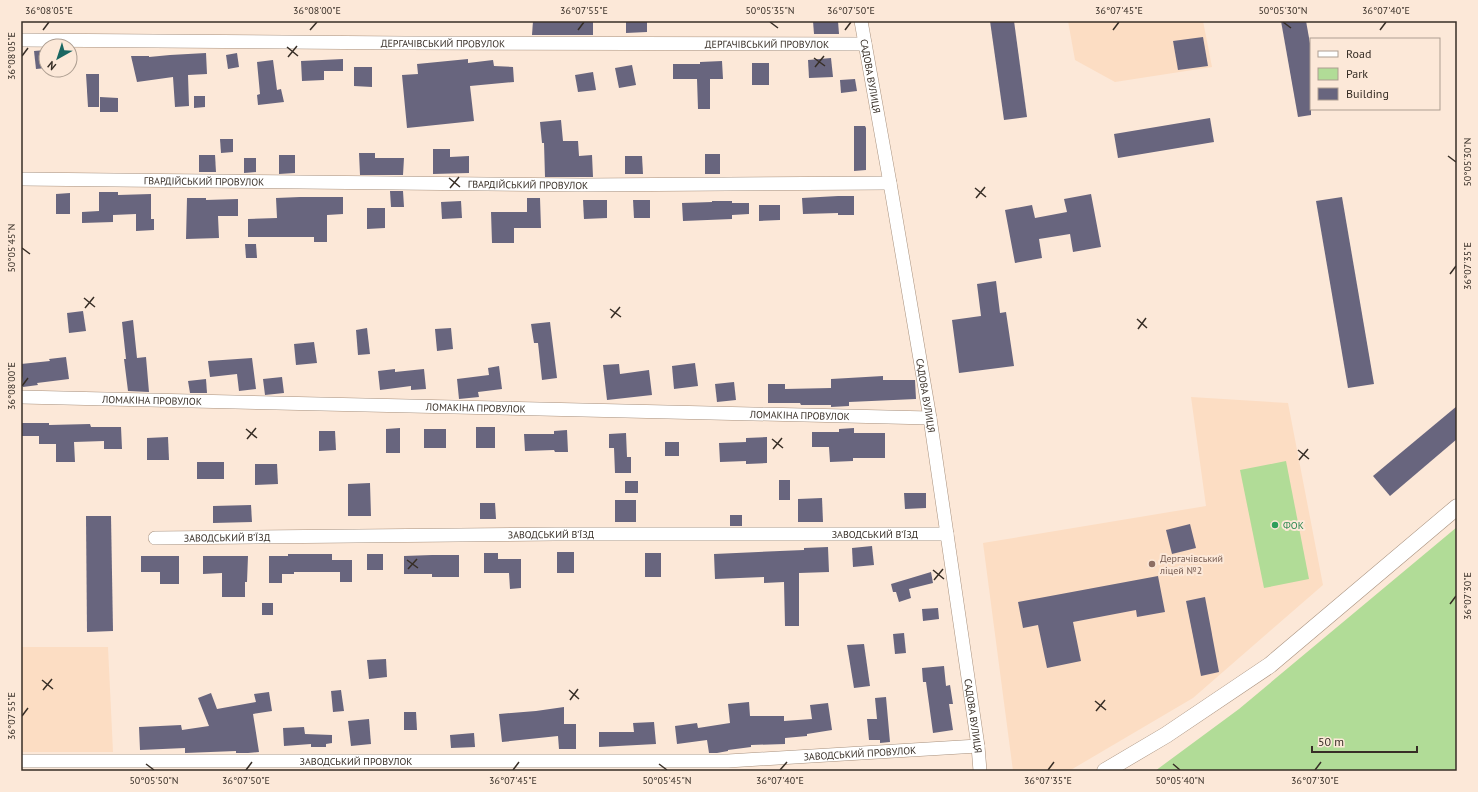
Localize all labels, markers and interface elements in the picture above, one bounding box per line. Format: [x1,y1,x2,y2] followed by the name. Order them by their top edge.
[25,4,73,17] text: 36°08'05"E
[293,4,341,17] text: 36°08'00"E
[560,4,608,17] text: 36°07'55"E
[745,4,795,17] text: 50°05'35"N
[827,4,875,17] text: 36°07'50"E
[1095,4,1143,17] text: 36°07'45"E
[1258,4,1308,17] text: 50°05'30"N
[1362,4,1410,17] text: 36°07'40"E
[5,32,18,80] text: 36°08'05"E
[381,37,505,50] street label: ДЕРГАЧІВСЬКИЙ ПРОВУЛОК
[38,38,78,78] north arrow
[705,38,829,51] street label: ДЕРГАЧІВСЬКИЙ ПРОВУЛОК
[857,38,883,114] street label: САДОВА ВУЛИЦЯ
[1310,38,1440,110] legend
[1346,46,1371,61] text: Road
[44,58,59,73] text: N
[1346,66,1368,81] text: Park
[1346,86,1389,101] text: Building
[1461,137,1474,187] text: 50°05'30"N
[144,174,264,189] street label: ГВАРДІЙСЬКИЙ ПРОВУЛОК
[468,178,588,192] street label: ГВАРДІЙСЬКИЙ ПРОВУЛОК
[5,223,18,273] text: 50°05'45"N
[1461,242,1474,290] text: 36°07'35"E
[913,357,938,434] street label: САДОВА ВУЛИЦЯ
[5,362,18,410] text: 36°08'00"E
[101,393,202,408] street label: ЛОМАКІНА ПРОВУЛОК
[425,400,526,416] street label: ЛОМАКІНА ПРОВУЛОК
[749,408,850,423] street label: ЛОМАКІНА ПРОВУЛОК
[1283,519,1304,532] place label: ФОК
[1270,520,1280,530] marker: ФОК
[508,528,595,541] street label: ЗАВОДСЬКИЙ В’ЇЗД
[832,528,919,541] street label: ЗАВОДСЬКИЙ В’ЇЗД
[184,531,271,545] street label: ЗАВОДСЬКИЙ В’ЇЗД
[1159,552,1223,577] place label: Дергачівський ліцей №2
[1147,559,1157,569] marker: Дергачівський ліцей №2
[1461,572,1474,620] text: 36°07'30"E
[961,678,985,754] street label: САДОВА ВУЛИЦЯ
[5,692,18,740] text: 36°07'55"E
[1312,728,1417,754] scale bar
[1318,734,1344,749] text: 50 m
[803,744,917,763] street label: ЗАВОДСЬКИЙ ПРОВУЛОК
[300,755,412,768] street label: ЗАВОДСЬКИЙ ПРОВУЛОК
[129,774,179,787] text: 50°05'50"N
[222,774,270,787] text: 36°07'50"E
[489,774,537,787] text: 36°07'45"E
[642,774,692,787] text: 50°05'45"N
[756,774,804,787] text: 36°07'40"E
[1024,774,1072,787] text: 36°07'35"E
[1155,774,1205,787] text: 50°05'40"N
[1291,774,1339,787] text: 36°07'30"E

